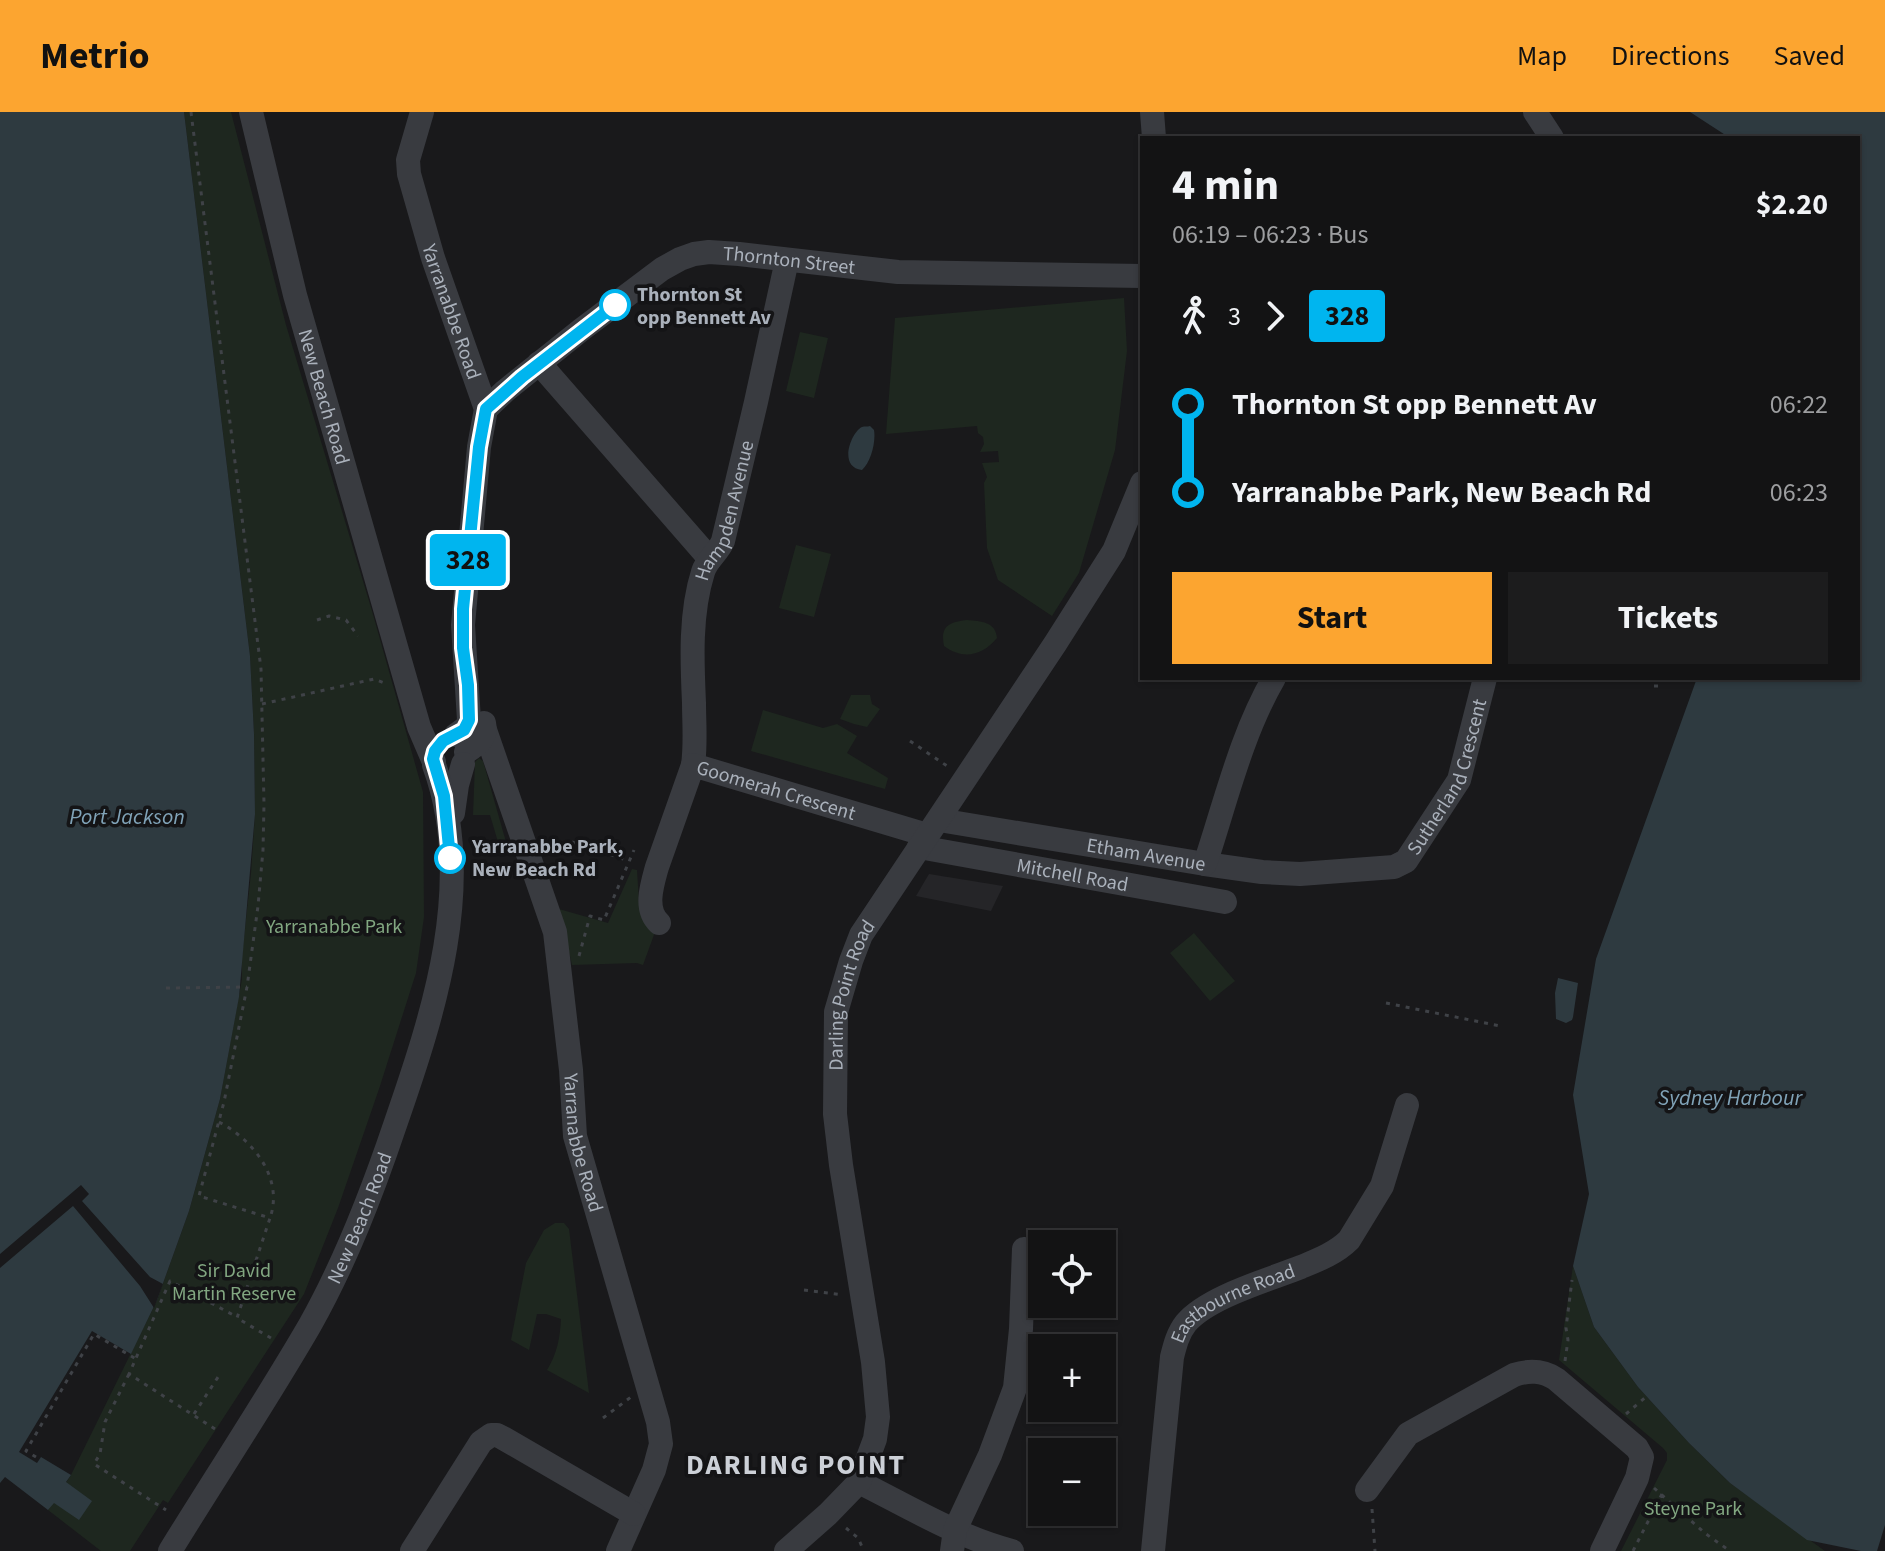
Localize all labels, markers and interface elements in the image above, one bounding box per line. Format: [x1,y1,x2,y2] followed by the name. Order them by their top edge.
[40,29,150,83] text: Metrio
[1517,36,1567,76] text: Map
[1611,36,1730,76] text: Directions
[1774,36,1845,76] text: Saved
[1172,154,1279,217] text: 4 min
[1756,183,1828,226] text: $2.20
[1172,216,1368,253] text: 06:19 – 06:23 · Bus
[414,240,488,383] street label: Yarranabbe Road
[722,240,857,282] street label: Thornton Street
[637,281,772,332] place label: Thornton St opp Bennett Av
[600,290,630,320] marker: Thornton St opp Bennett Av
[1172,294,1216,338] icon: walk
[1253,294,1297,338] icon: forward
[1325,296,1369,336] text: 328
[1228,298,1241,335] text: 3
[290,326,356,468] street label: New Beach Road
[1232,383,1597,426] text: Thornton St opp Bennett Av
[1770,386,1828,423] text: 06:22
[688,438,761,584] street label: Hampden Avenue
[1232,471,1651,514] text: Yarranabbe Park, New Beach Rd
[1770,474,1828,511] text: 06:23
[422,534,514,586] line badge: 328
[446,540,490,580] text: 328
[1172,572,1492,664] button: Start
[1508,572,1828,664] button: Tickets
[1401,696,1494,861] street label: Sutherland Crescent
[693,754,859,828] street label: Goomerah Crescent
[69,801,185,833] water label: Port Jackson
[1084,832,1208,879] street label: Etham Avenue
[471,833,623,884] place label: Yarranabbe Park, New Beach Rd
[435,843,465,873] marker: Yarranabbe Park, New Beach Rd
[1014,852,1130,899] street label: Mitchell Road
[265,913,402,941] park label: Yarranabbe Park
[822,914,882,1071] street label: Darling Point Road
[556,1071,609,1216] street label: Yarranabbe Road
[1658,1082,1803,1114] water label: Sydney Harbour
[321,1149,400,1289] street label: New Beach Road
[1028,1230,1116,1526] map controls
[1028,1230,1116,1318] button: locate
[172,1257,296,1308] park label: Sir David Martin Reserve
[1164,1257,1299,1348] street label: Eastbourne Road
[1028,1334,1116,1422] button: +
[1028,1438,1116,1526] button: −
[686,1445,906,1485] district label: DARLING POINT
[1644,1495,1742,1523] park label: Steyne Park

